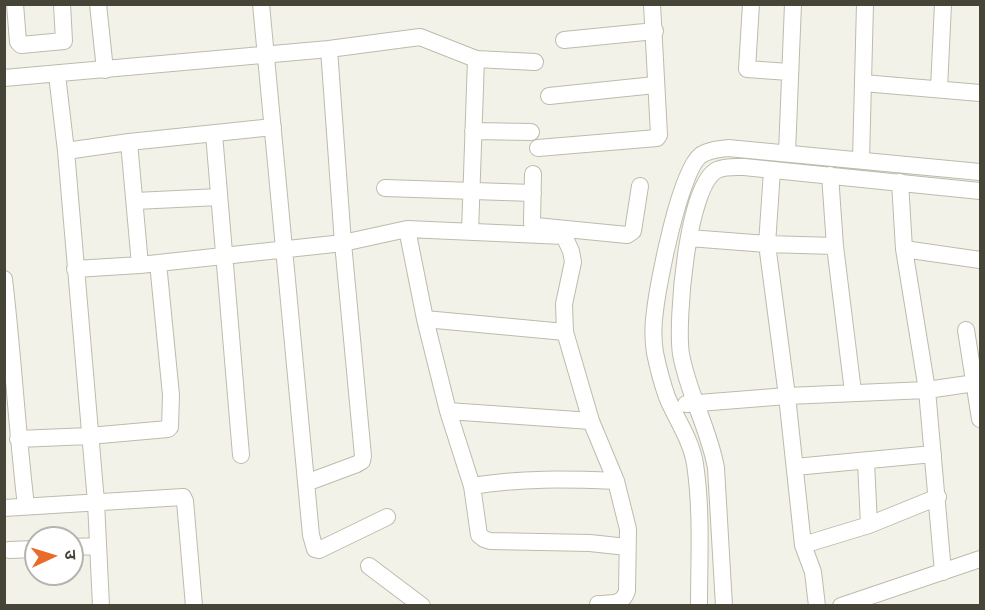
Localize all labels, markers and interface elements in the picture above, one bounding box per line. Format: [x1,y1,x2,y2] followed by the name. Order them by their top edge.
[24,526,84,586] north arrow
[61,550,80,560] text: उ

